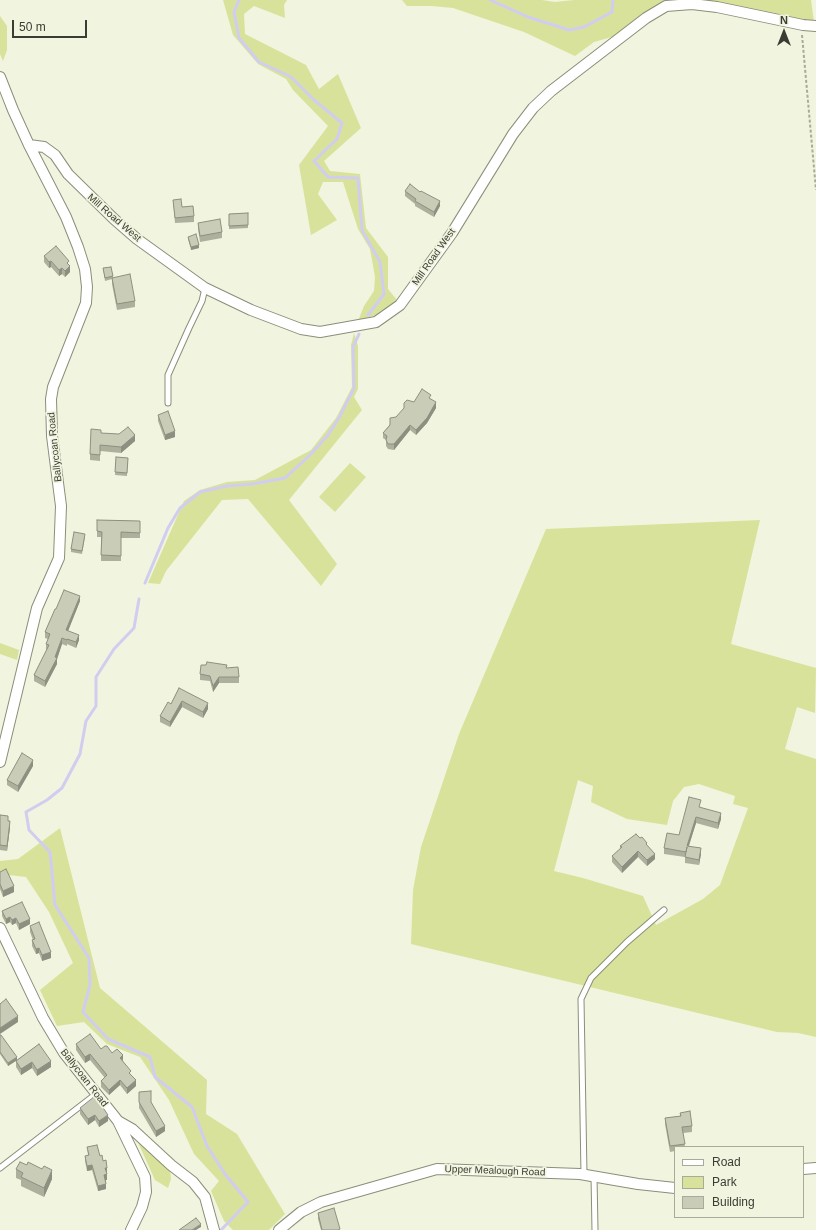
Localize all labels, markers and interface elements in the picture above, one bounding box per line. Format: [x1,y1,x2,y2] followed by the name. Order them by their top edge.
[14,12,89,38] scale bar
[764,12,804,52] north arrow
[780,14,788,26] text: N
[19,20,46,34] text: 50 m
[85,191,143,245] street label: Mill Road West
[410,226,458,288] street label: Mill Road West
[45,412,65,482] street label: Ballycoan Road
[58,1047,110,1109] street label: Ballycoan Road
[674,1146,804,1218] legend
[712,1155,741,1169] text: Road
[445,1163,545,1179] street label: Upper Mealough Road
[712,1175,737,1189] text: Park
[712,1195,755,1209] text: Building

